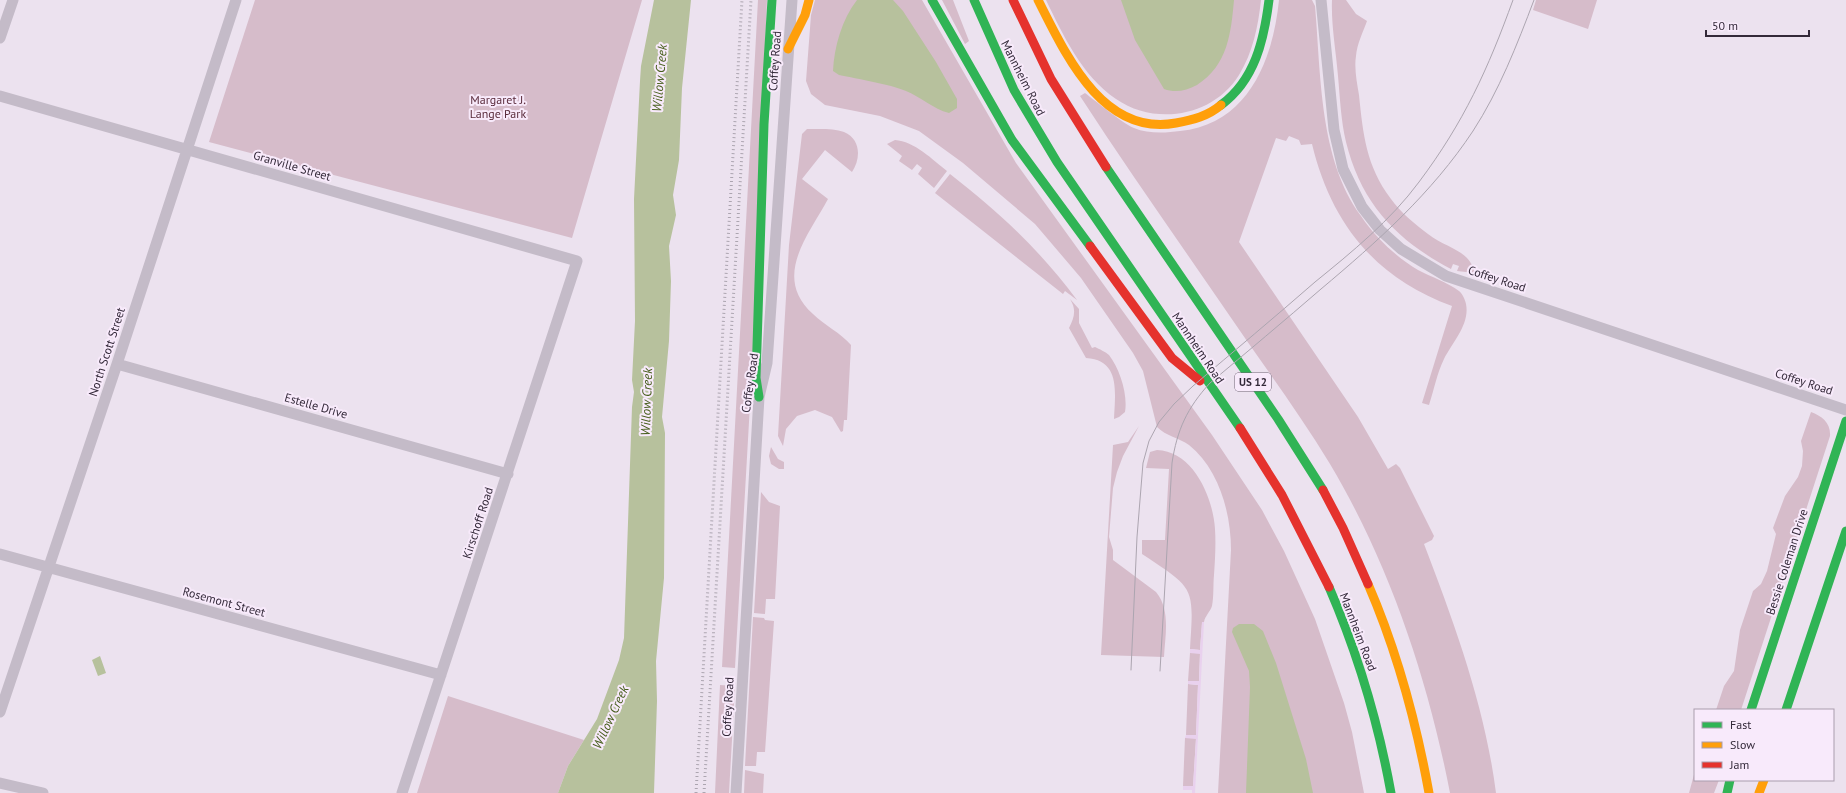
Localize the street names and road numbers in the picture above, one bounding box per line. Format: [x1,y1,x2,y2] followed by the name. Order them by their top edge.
[765,31,784,91] street label: Coffey Road
[998,37,1049,118] street label: Mannheim Road
[252,147,333,184] street label: Granville Street
[1466,262,1528,295] street label: Coffey Road
[85,305,128,398] street label: North Scott Street
[1169,309,1228,386] street label: Mannheim Road
[738,352,761,414] street label: Coffey Road
[1773,365,1835,398] street label: Coffey Road
[1235,373,1271,391] road number: US 12
[283,389,349,422] street label: Estelle Drive
[459,485,496,560] street label: Kirschoff Road
[1762,507,1811,617] street label: Bessie Coleman Drive
[181,583,267,620] street label: Rosemont Street
[1337,590,1380,673] street label: Mannheim Road
[718,677,737,737] street label: Coffey Road

